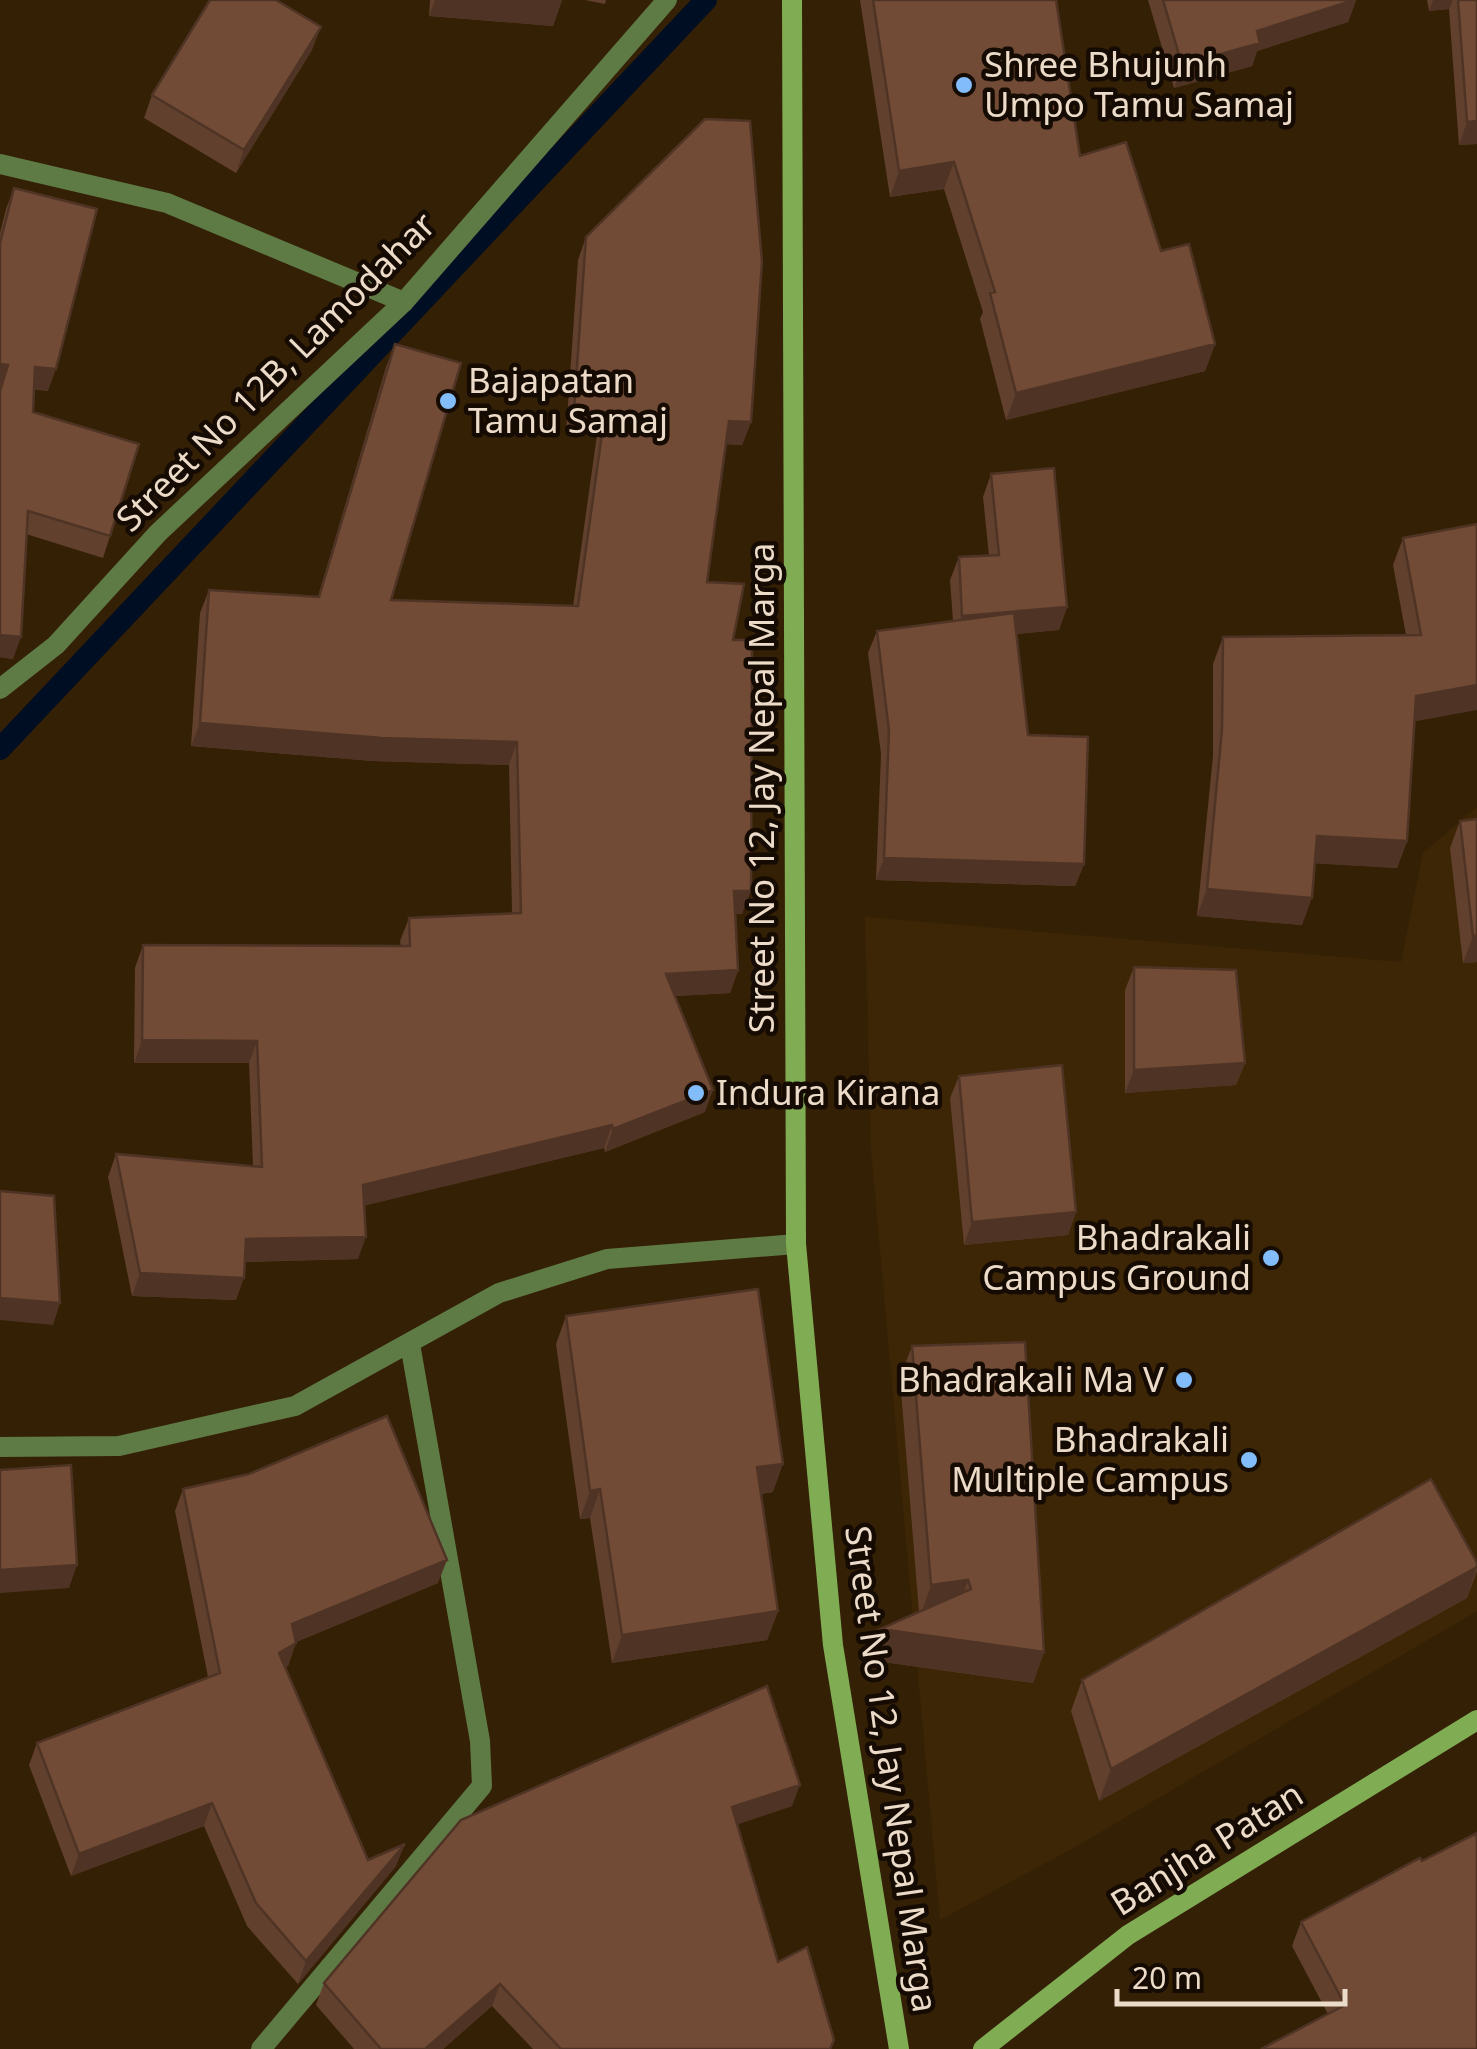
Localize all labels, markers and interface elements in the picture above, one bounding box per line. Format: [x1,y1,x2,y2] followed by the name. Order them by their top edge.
[984,40,1294,127] place label: Shree Bhujunh Umpo Tamu Samaj
[953,74,975,96] marker: Shree Bhujunh Umpo Tamu Samaj
[105,201,445,541] street label: Street No 12B, Lamodahar
[468,356,668,443] place label: Bajapatan Tamu Samaj
[437,390,459,412] marker: Bajapatan Tamu Samaj
[737,543,784,1033] street label: Street No 12, Jay Nepal Marga
[716,1068,941,1115] place label: Indura Kirana
[685,1082,707,1104] marker: Indura Kirana
[982,1213,1251,1300] place label: Bhadrakali Campus Ground
[1260,1247,1282,1269] marker: Bhadrakali Campus Ground
[898,1355,1164,1402] place label: Bhadrakali Ma V
[1173,1369,1195,1391] marker: Bhadrakali Ma V
[951,1415,1229,1502] place label: Bhadrakali Multiple Campus
[1238,1449,1260,1471] marker: Bhadrakali Multiple Campus
[835,1523,950,2015] street label: Street No 12, Jay Nepal Marga
[1101,1770,1311,1925] street label: Banjha Patan
[1117,1944,1344,2006] scale bar
[1132,1957,1202,1998] text: 20 m

